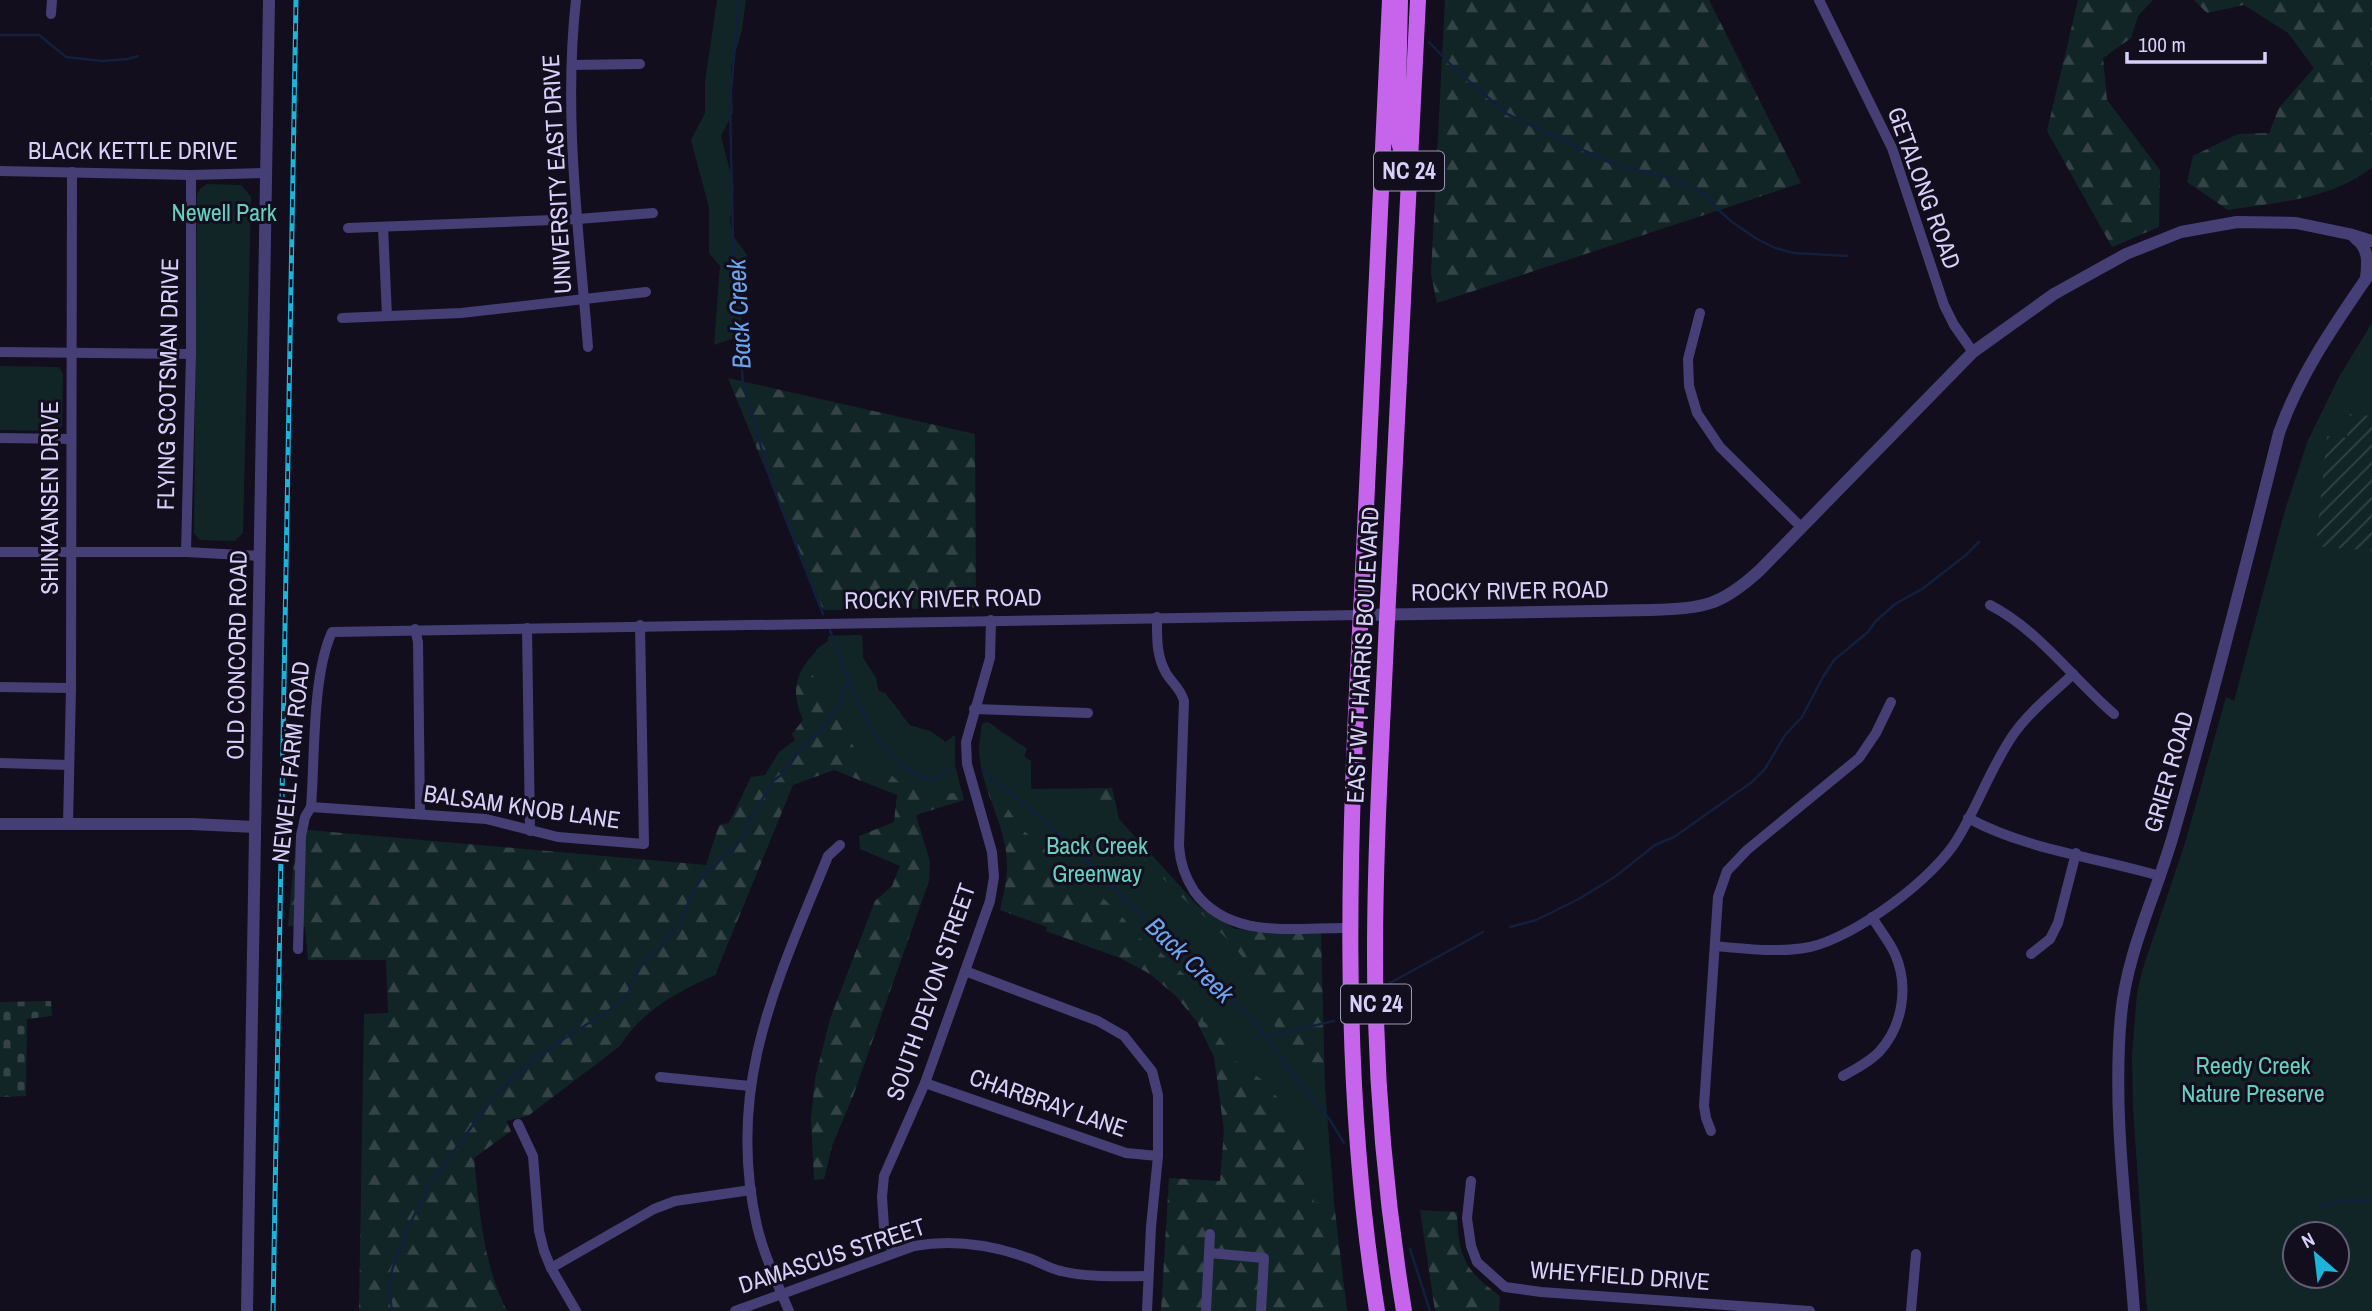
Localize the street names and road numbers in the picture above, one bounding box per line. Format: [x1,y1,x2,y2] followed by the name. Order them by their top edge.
[534,53,578,295] street label: UNIVERSITY EAST DRIVE
[1881,102,1969,273] street label: GETALONG ROAD
[28,134,238,166] street label: BLACK KETTLE DRIVE
[1374,152,1444,190] road number: NC 24
[149,258,185,510] street label: FLYING SCOTSMAN DRIVE
[33,401,65,595] street label: SHINKANSEN DRIVE
[1338,506,1386,804] street label: EAST W T HARRIS BOULEVARD
[218,550,254,760] street label: OLD CONCORD ROAD
[1411,572,1609,608] street label: ROCKY RIVER ROAD
[844,580,1042,616] street label: ROCKY RIVER ROAD
[263,659,317,864] street label: NEWELL FARM ROAD
[2135,707,2201,836] street label: GRIER ROAD
[422,776,622,836] street label: BALSAM KNOB LANE
[878,879,982,1104] street label: SOUTH DEVON STREET
[1341,984,1411,1023] road number: NC 24
[965,1060,1131,1144] street label: CHARBRAY LANE
[734,1210,929,1300] street label: DAMASCUS STREET
[1529,1253,1711,1297] street label: WHEYFIELD DRIVE

